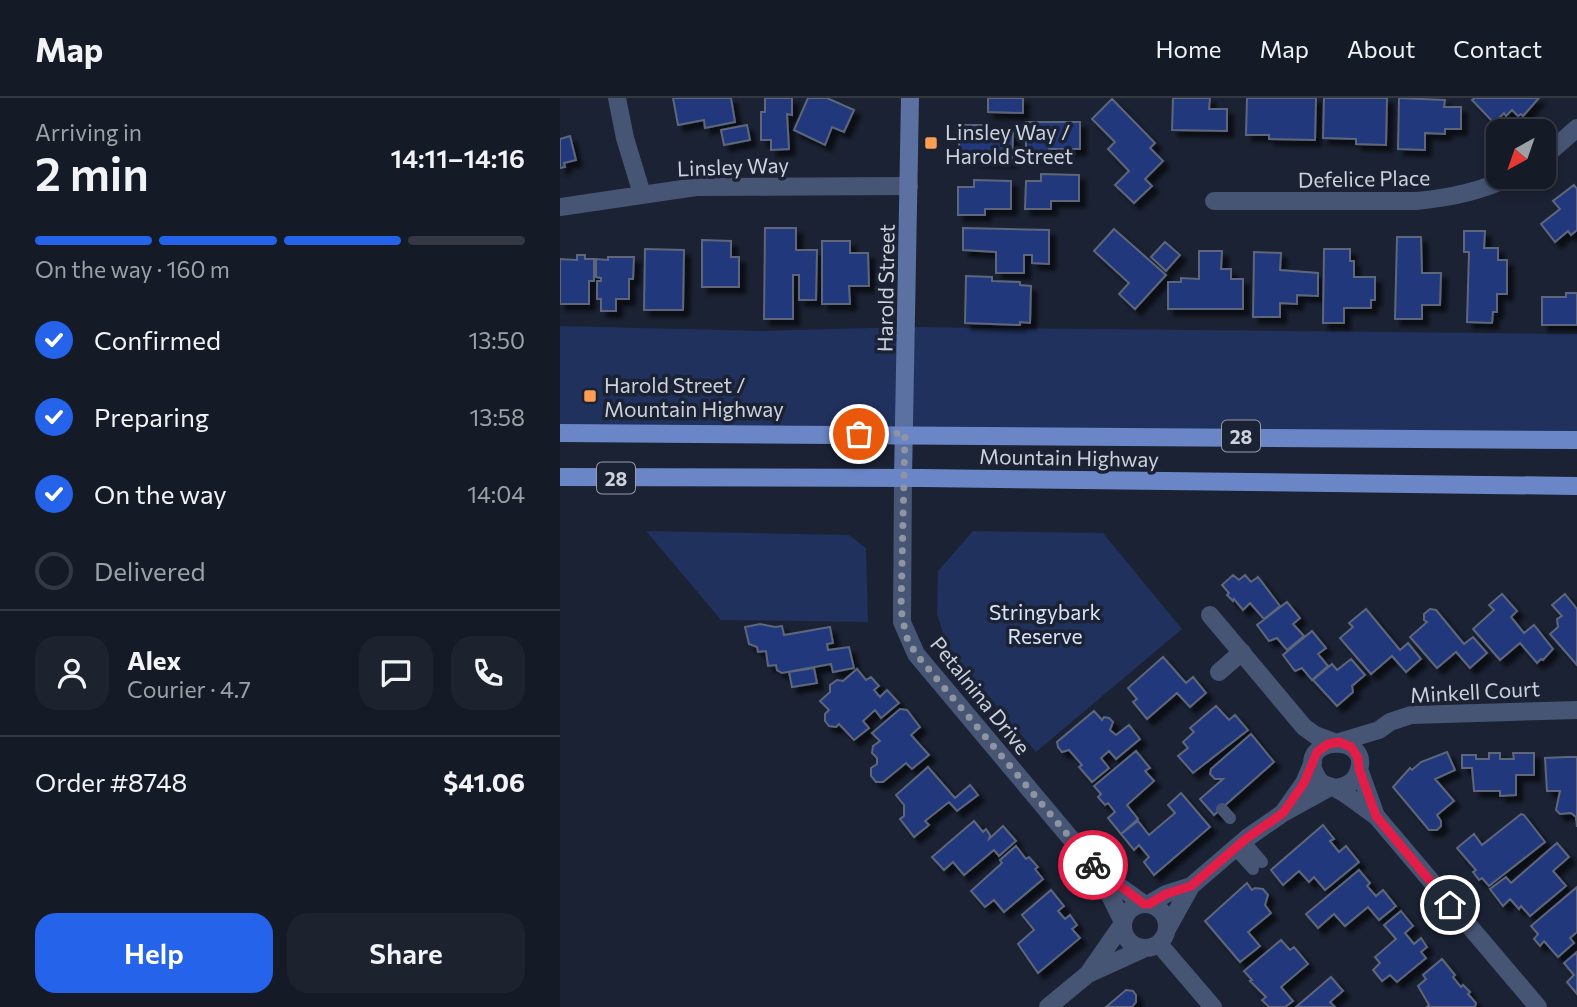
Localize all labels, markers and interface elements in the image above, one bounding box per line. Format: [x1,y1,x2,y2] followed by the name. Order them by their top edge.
[35,28,103,69] text: Map
[1156,34,1222,63] text: Home
[1260,34,1309,63] text: Map
[1347,34,1415,63] text: About
[1453,34,1542,63] text: Contact
[35,118,142,146] text: Arriving in
[945,119,1073,168] place label: Linsley Way / Harold Street
[1486,119,1556,189] north arrow
[1486,119,1556,189] map controls
[923,135,939,151] marker: Linsley Way / Harold Street
[391,142,525,173] text: 14:11–14:16
[35,144,149,200] text: 2 min
[677,152,790,180] street label: Linsley Way
[1298,164,1430,192] street label: Defelice Place
[871,224,899,352] street label: Harold Street
[35,255,230,283] text: On the way · 160 m
[35,321,73,359] icon: check
[94,324,221,355] text: Confirmed
[468,326,525,354] text: 13:50
[604,372,784,421] place label: Harold Street / Mountain Highway
[582,388,598,404] marker: Harold Street / Mountain Highway
[35,398,73,436] icon: check
[94,401,209,432] text: Preparing
[469,403,525,431] text: 13:58
[829,404,889,464] pin
[840,415,878,453] icon: bag
[1222,420,1260,452] road number: 28
[979,443,1159,471] street label: Mountain Highway
[597,462,635,494] road number: 28
[35,475,73,513] icon: check
[94,478,227,509] text: On the way
[467,480,525,508] text: 14:04
[94,555,205,586] text: Delivered
[989,599,1101,648] park label: Stringybark Reserve
[926,631,1036,759] street label: Petalnina Drive
[35,636,109,710] button: person
[359,636,433,710] button: chat
[451,636,525,710] button: phone
[127,644,181,675] text: Alex
[127,675,251,703] text: Courier · 4.7
[1409,675,1541,707] street label: Minkell Court
[35,766,187,797] text: Order #8748
[443,766,525,797] text: $41.06
[1058,830,1128,900] courier
[1074,846,1112,884] icon: bike
[1420,875,1480,935] pin
[1431,886,1469,924] icon: home
[35,913,273,993] button: Help
[287,913,525,993] button: Share

